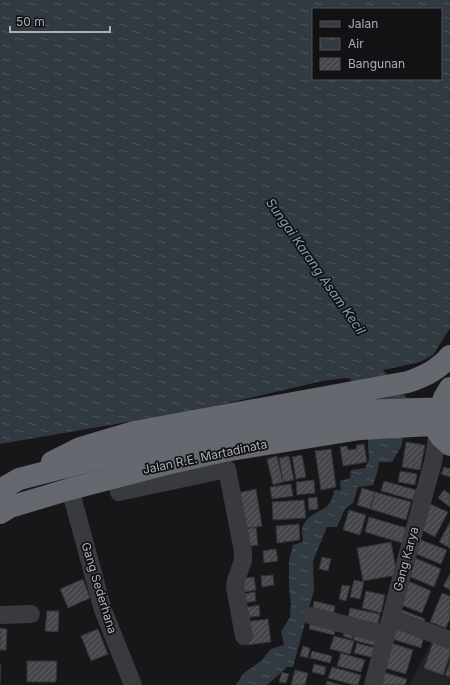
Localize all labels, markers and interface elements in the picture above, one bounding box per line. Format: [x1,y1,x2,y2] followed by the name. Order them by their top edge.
[10,8,110,34] scale bar
[312,8,442,80] legend
[16,14,45,29] text: 50 m
[348,16,378,31] text: Jalan
[348,36,364,51] text: Air
[348,56,405,71] text: Bangunan
[263,195,370,338] water label: Sungai Karang Asam Kecil
[141,436,268,477] street label: Jalan R.E. Martadinata
[390,525,421,593] street label: Gang Karya
[78,540,121,635] street label: Gang Sederhana

